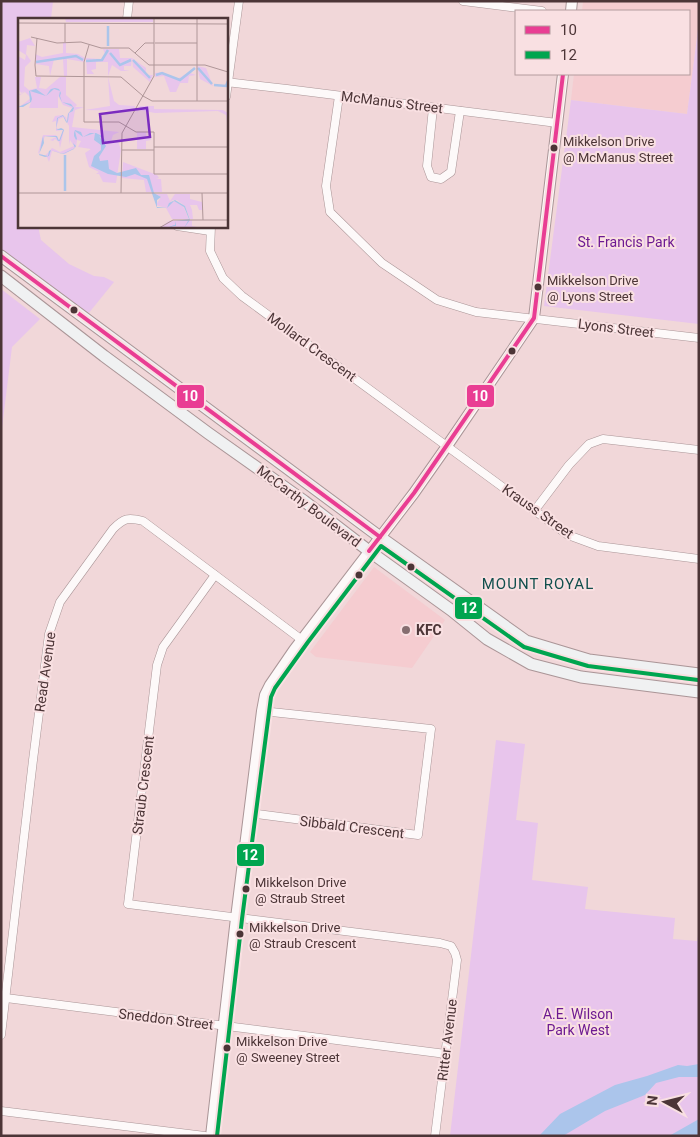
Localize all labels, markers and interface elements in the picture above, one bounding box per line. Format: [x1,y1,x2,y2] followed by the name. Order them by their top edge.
[515,10,690,75] legend
[18,18,228,228] inset map
[560,21,577,39] text: 10
[560,46,577,64] text: 12
[340,88,444,116] street label: McManus Street
[563,134,673,165] place label: Mikkelson Drive @ McManus Street
[549,143,559,153] marker: Mikkelson Drive @ McManus Street
[577,234,675,250] park label: St. Francis Park
[547,273,638,304] place label: Mikkelson Drive @ Lyons Street
[533,282,543,292] marker: Mikkelson Drive @ Lyons Street
[69,305,79,315] unlabelled marker
[264,309,360,385] street label: Mollard Crescent
[577,315,655,341] street label: Lyons Street
[507,346,517,356] unlabelled marker
[176,384,205,409] line badge: 10
[466,384,495,408] line badge: 10
[182,388,198,404] text: 10
[472,388,488,404] text: 10
[254,462,364,550] street label: McCarthy Boulevard
[499,481,577,542] street label: Krauss Street
[406,562,416,572] unlabelled marker
[354,570,364,580] unlabelled marker
[482,575,594,593] district label: MOUNT ROYAL
[454,596,483,620] line badge: 12
[461,600,477,616] text: 12
[416,622,442,638] place label: KFC
[400,624,412,636] marker: KFC
[31,631,59,713] street label: Read Avenue
[129,734,157,835] street label: Straub Crescent
[299,813,406,841] street label: Sibbald Crescent
[236,843,265,867] line badge: 12
[242,847,258,863] text: 12
[255,875,346,906] place label: Mikkelson Drive @ Straub Street
[241,884,251,894] marker: Mikkelson Drive @ Straub Street
[249,920,356,951] place label: Mikkelson Drive @ Straub Crescent
[235,929,245,939] marker: Mikkelson Drive @ Straub Crescent
[434,998,460,1082] street label: Ritter Avenue
[118,1005,215,1033] street label: Sneddon Street
[543,1006,613,1038] park label: A.E. Wilson Park West
[236,1034,340,1065] place label: Mikkelson Drive @ Sweeney Street
[222,1043,232,1053] marker: Mikkelson Drive @ Sweeney Street
[640,1077,690,1127] north arrow
[644,1095,661,1106] text: N

